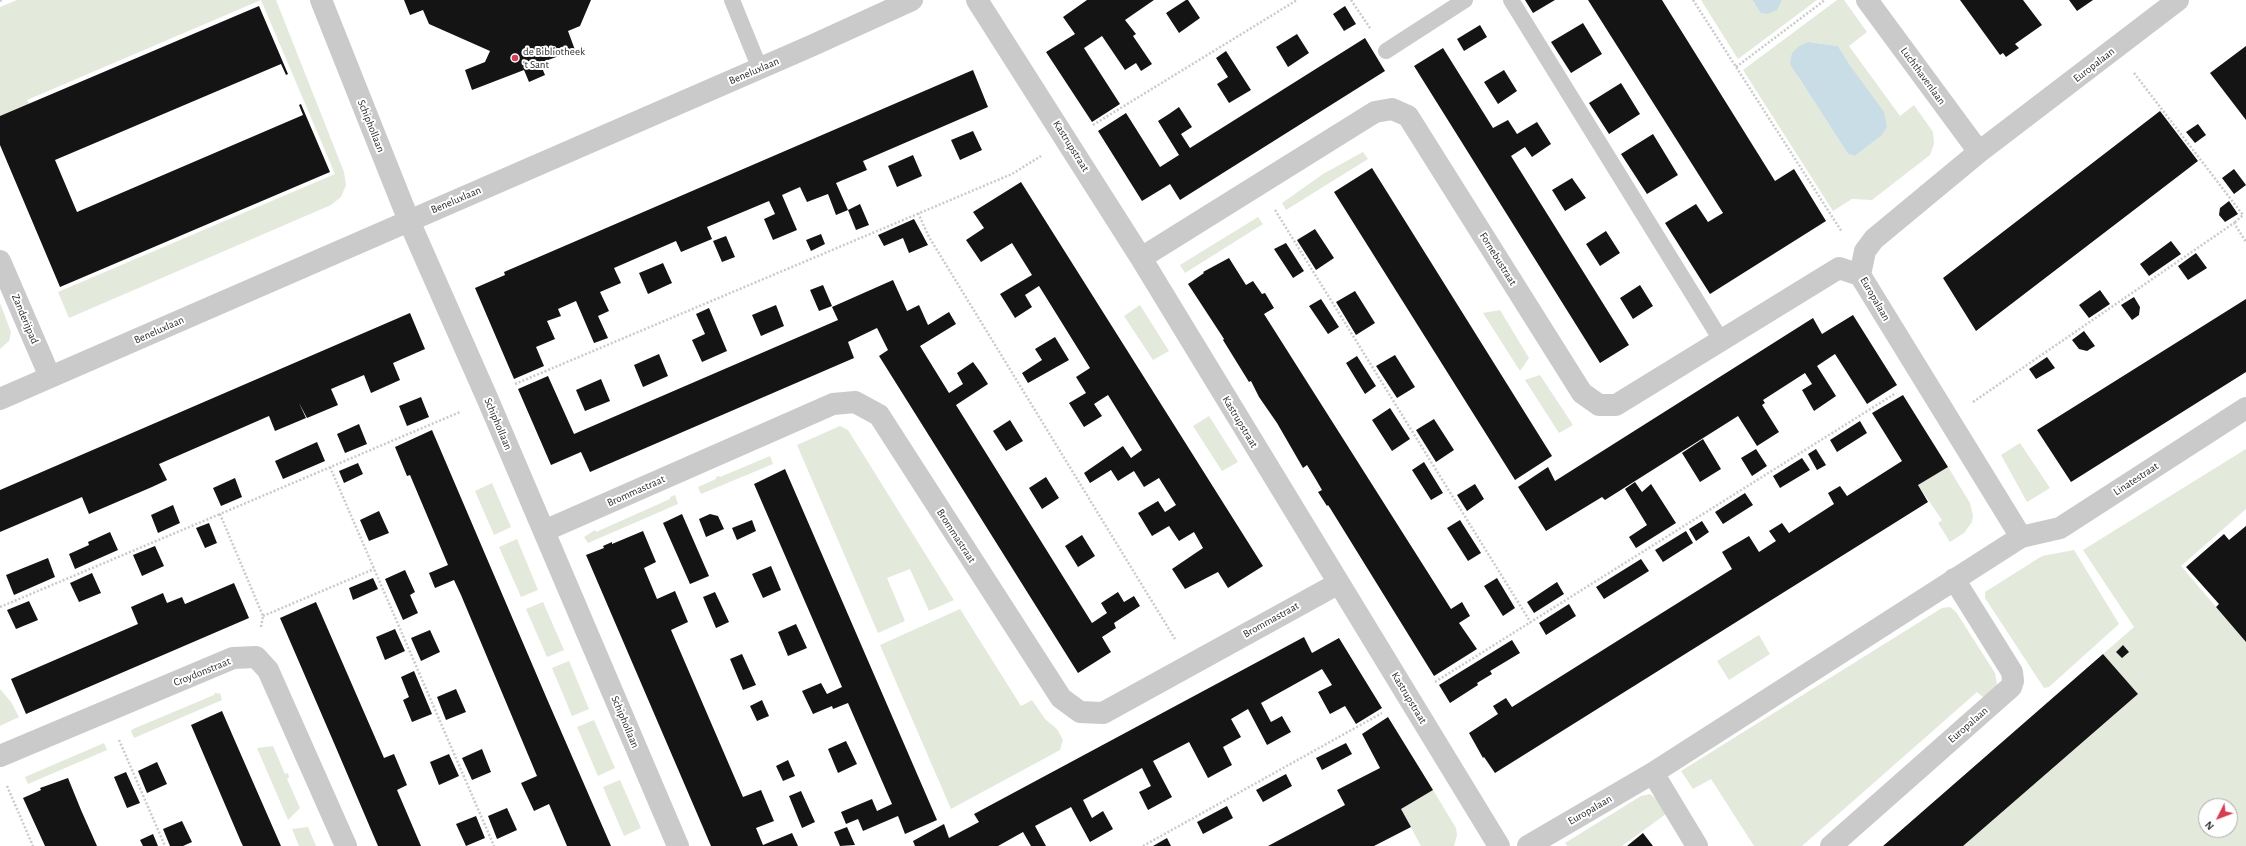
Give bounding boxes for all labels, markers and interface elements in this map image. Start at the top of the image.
place label: de Bibliotheek 't Sant [523,45,585,71]
street label: Luchthavenlaan [1898,45,1948,107]
street label: Europalaan [2071,45,2117,85]
marker: de Bibliotheek 't Sant [510,53,520,63]
street label: Beneluxlaan [727,55,781,87]
street label: Schiphollaan [354,98,388,154]
street label: Kastrupstraat [1050,118,1092,174]
street label: Beneluxlaan [429,184,483,216]
street label: Fornebustraat [1477,230,1519,288]
street label: Europalaan [1857,275,1893,323]
street label: Zanderijpad [9,292,41,346]
street label: Beneluxlaan [132,313,186,347]
street label: Kastrupstraat [1219,394,1261,450]
street label: Schiphollaan [481,396,515,452]
street label: Linatestraat [2111,460,2161,498]
street label: Brommastraat [605,472,667,510]
street label: Brommastraat [934,506,978,566]
street label: Brommastraat [1241,599,1301,641]
street label: Croydonstraat [172,655,232,689]
street label: Kastrupstraat [1388,670,1430,726]
street label: Schiphollaan [608,694,642,750]
street label: Europalaan [1945,704,1991,746]
street label: Europalaan [1566,792,1614,828]
north arrow [2198,798,2238,838]
text: N [2203,819,2216,832]

